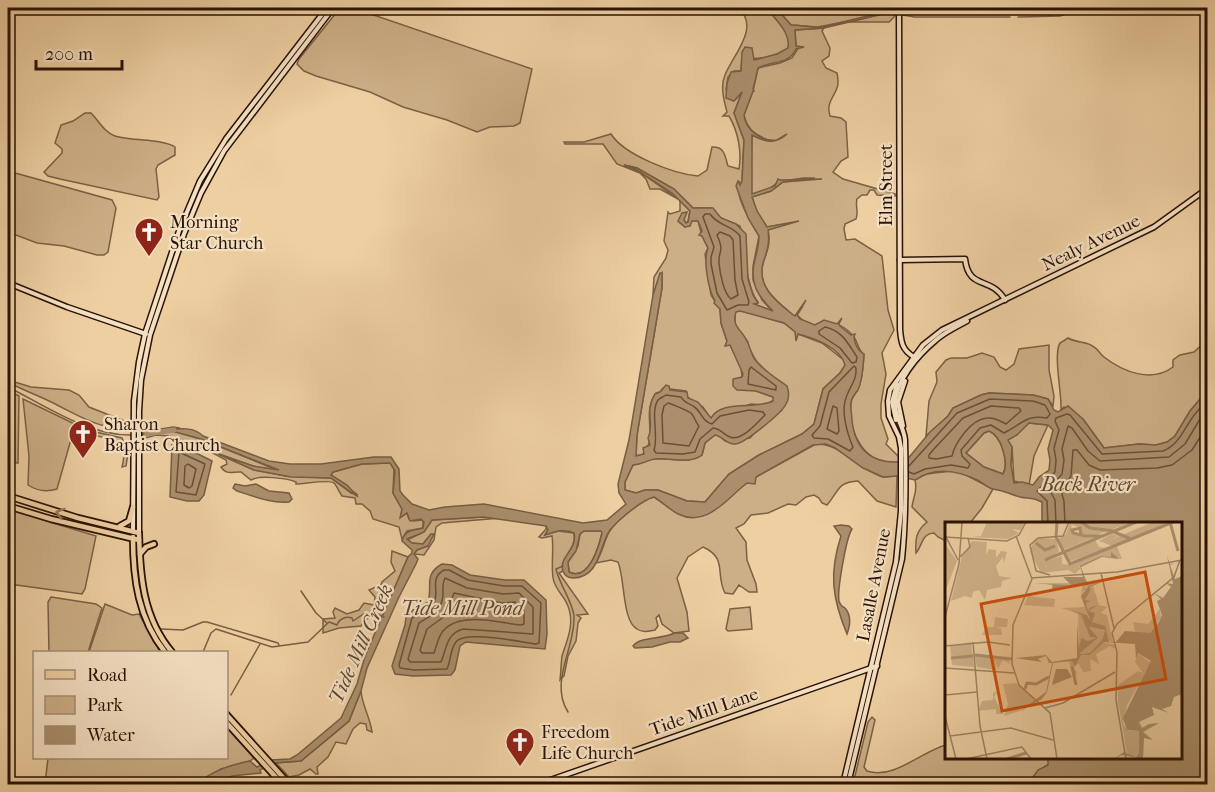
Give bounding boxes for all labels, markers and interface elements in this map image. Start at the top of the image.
scale bar [36,33,122,71]
text: 200 m [45,44,93,65]
street label: Elm Street [876,143,897,226]
street label: Nealy Avenue [1038,210,1144,276]
place label: Morning Star Church [170,212,263,254]
church icon: Morning Star Church [133,216,165,258]
place label: Sharon Baptist Church [104,414,220,456]
church icon: Sharon Baptist Church [67,418,99,460]
water label: Back River [1040,473,1137,496]
one-way arrow [55,508,66,520]
inset map [945,522,1182,759]
street label: Lasalle Avenue [853,527,895,643]
water label: Tide Mill Creek [324,581,398,707]
water label: Tide Mill Pond [401,597,526,620]
legend [33,651,228,759]
text: Road [87,665,127,686]
street label: Tide Mill Lane [647,684,761,740]
text: Park [87,695,124,716]
place label: Freedom Life Church [541,722,633,764]
text: Water [86,725,135,746]
church icon: Freedom Life Church [504,726,536,768]

